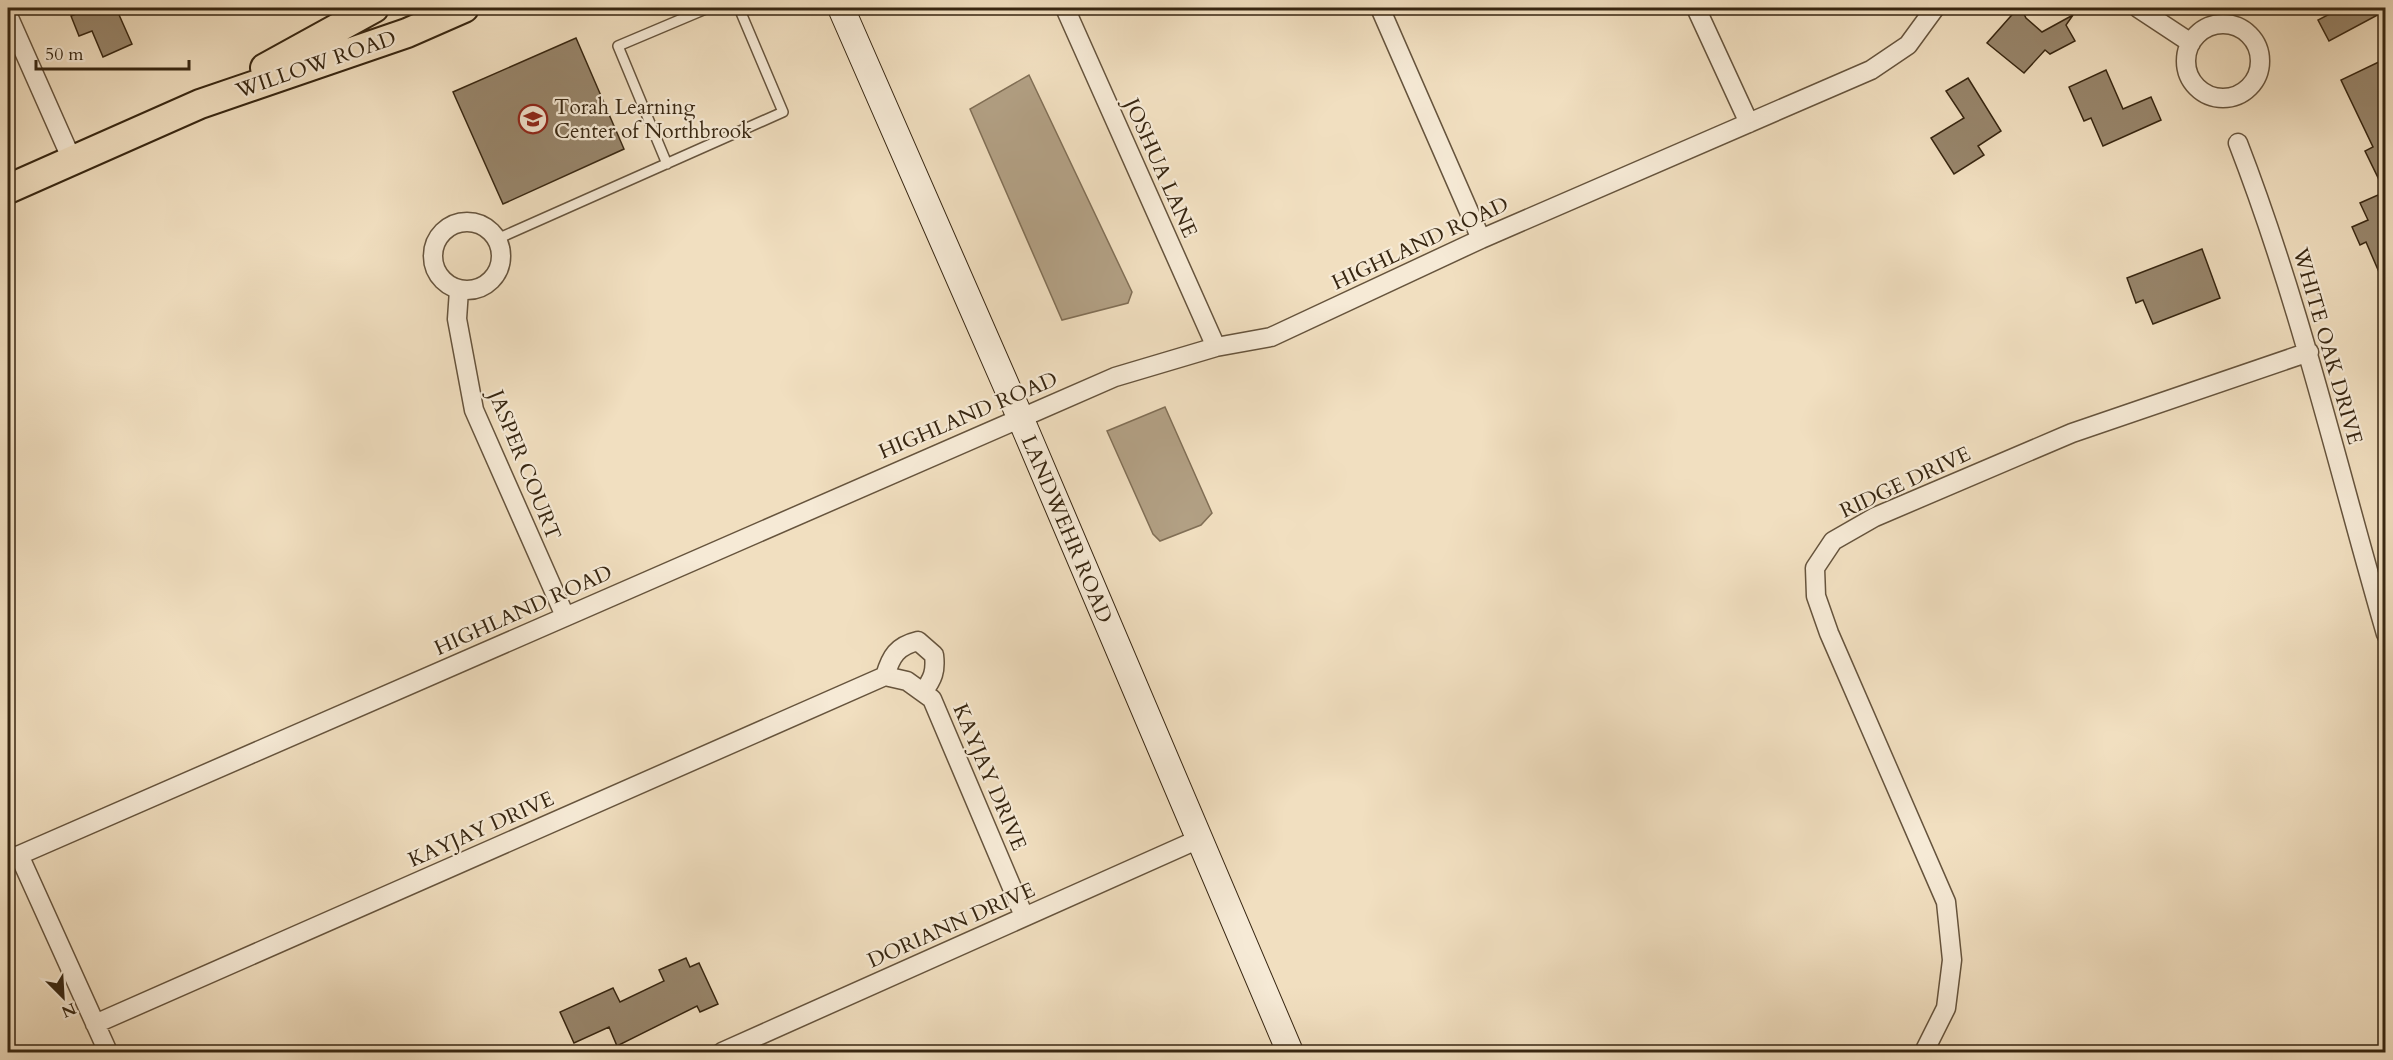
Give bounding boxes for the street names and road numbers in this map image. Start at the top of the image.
street label: WILLOW ROAD [231,24,400,106]
street label: JOSHUA LANE [1116,91,1204,242]
street label: HIGHLAND ROAD [1327,190,1513,297]
street label: WHITE OAK DRIVE [2285,243,2370,448]
street label: HIGHLAND ROAD [874,365,1062,466]
street label: JASPER COURT [480,383,568,545]
street label: LANDWEHR ROAD [1014,431,1119,627]
street label: RIDGE DRIVE [1835,439,1975,525]
street label: HIGHLAND ROAD [430,558,617,663]
street label: KAYJAY DRIVE [946,699,1034,855]
street label: KAYJAY DRIVE [404,784,559,875]
street label: DORIANN DRIVE [863,875,1040,975]

